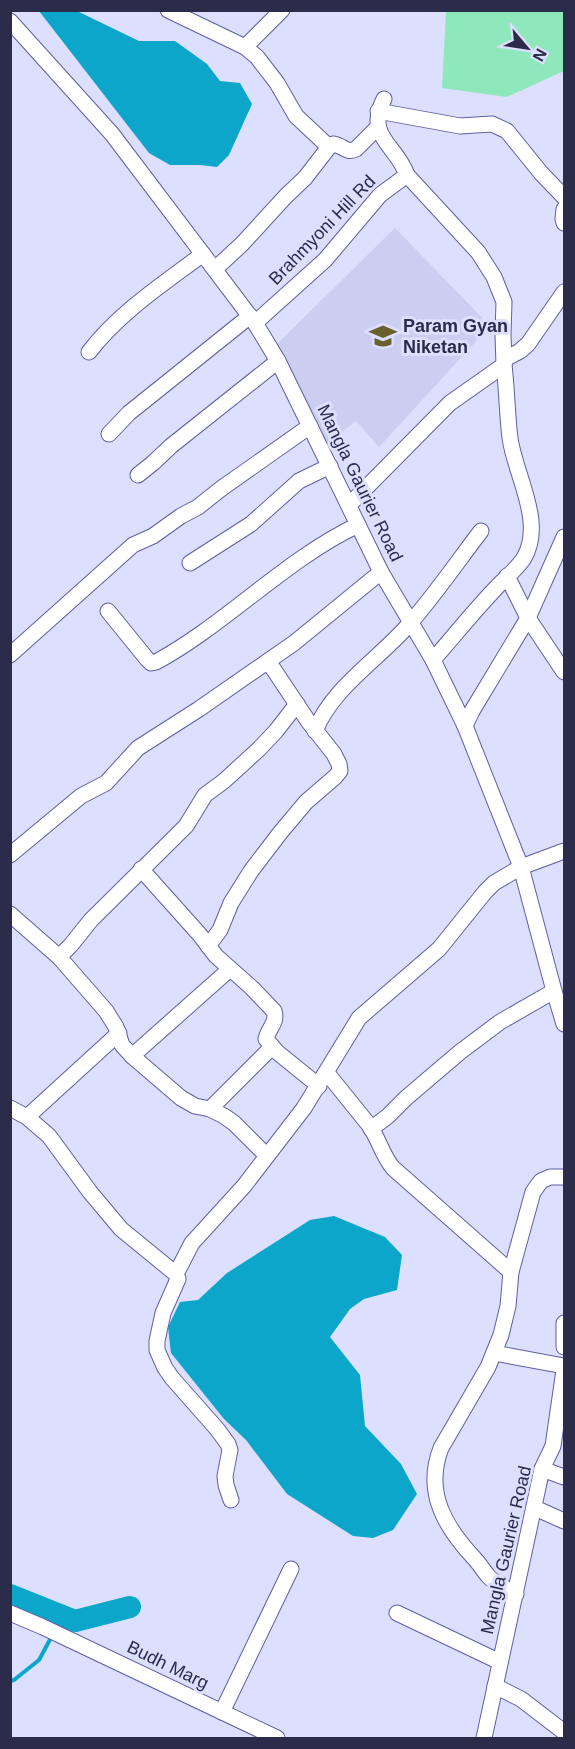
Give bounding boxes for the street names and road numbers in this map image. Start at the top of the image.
street label: Brahmyoni Hill Rd [265,171,379,289]
street label: Mangla Gaurier Road [313,401,407,565]
street label: Mangla Gaurier Road [477,1464,535,1636]
street label: Budh Marg [124,1637,212,1693]

